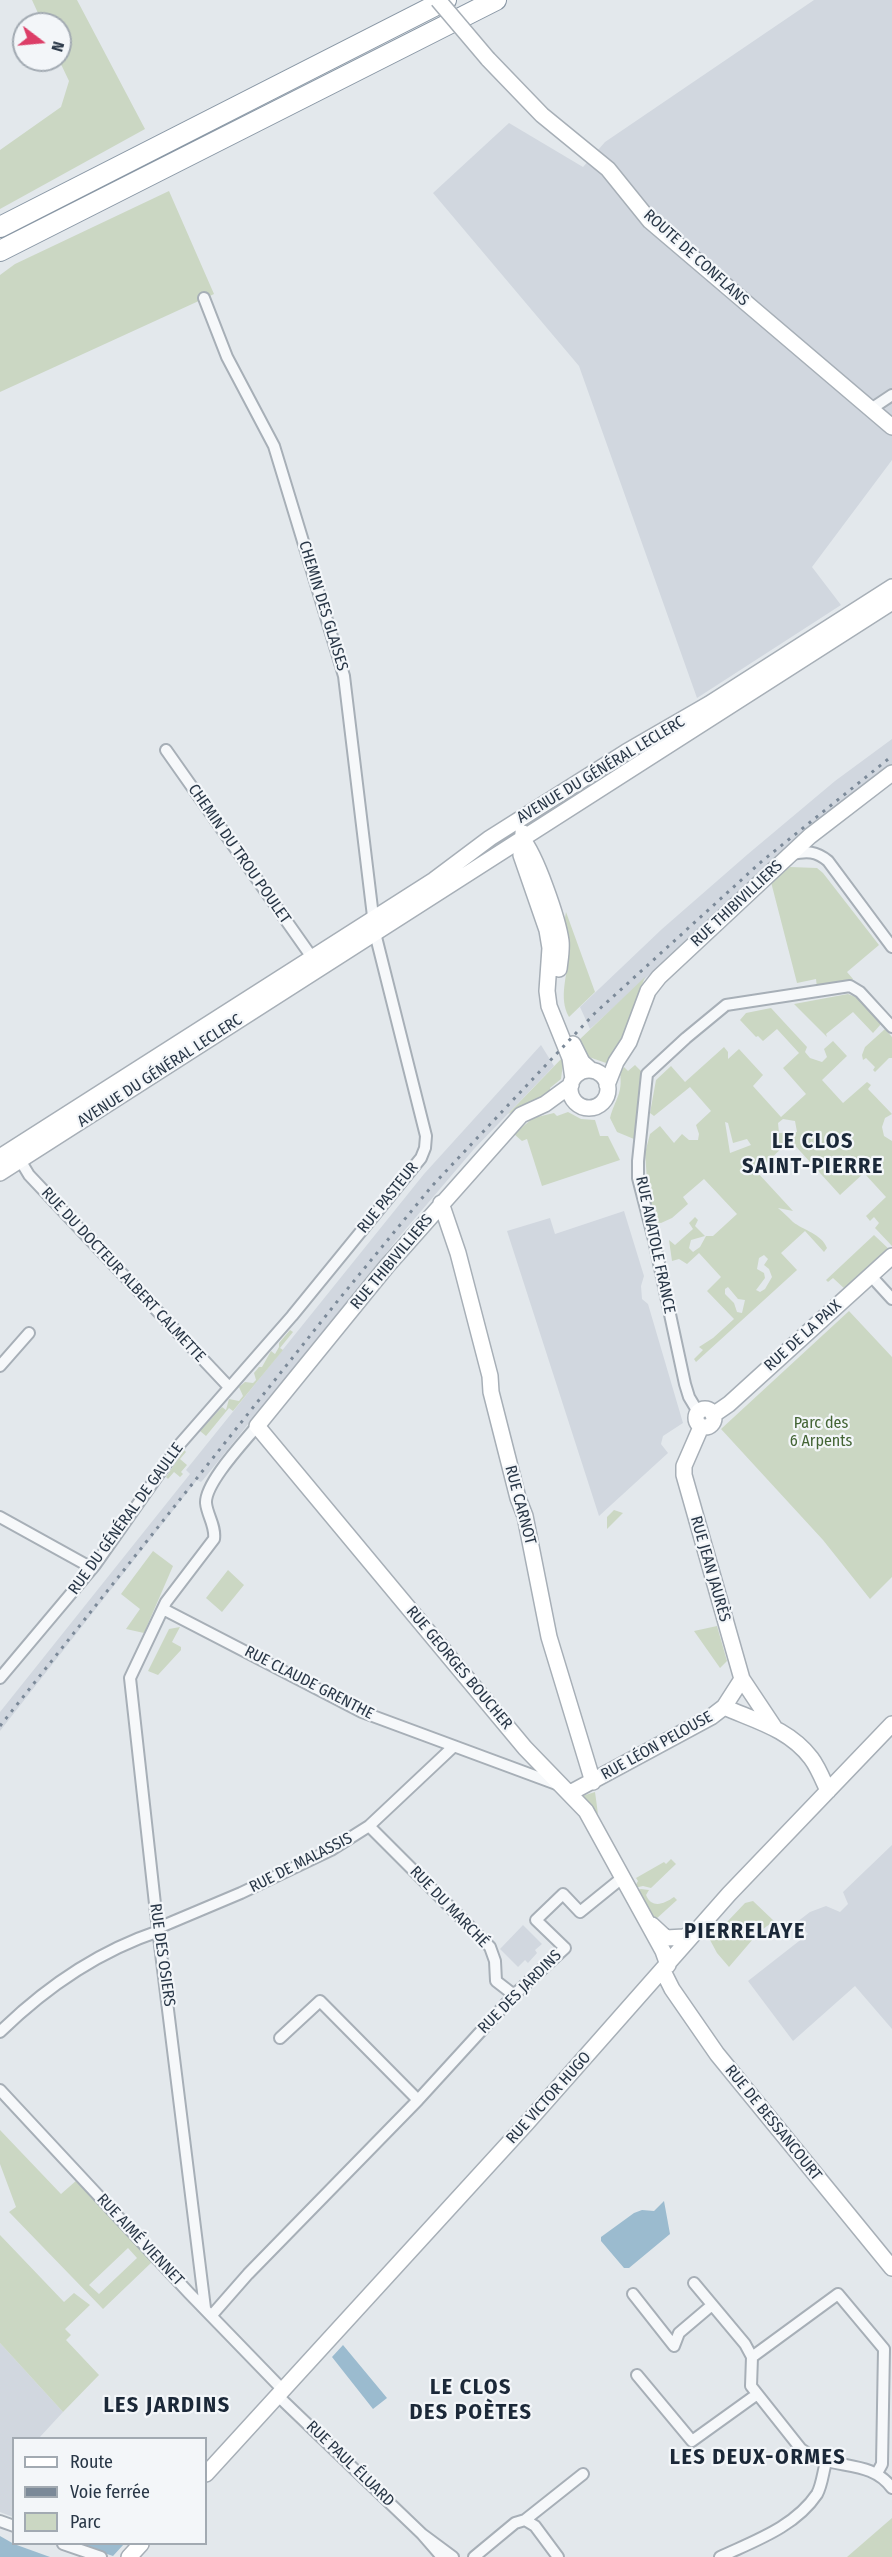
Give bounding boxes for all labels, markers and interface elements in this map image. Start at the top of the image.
north arrow [12,12,72,72]
text: N [47,39,68,54]
street label: ROUTE DE CONFLANS [639,206,753,310]
street label: CHEMIN DES GLAISES [294,539,352,673]
street label: AVENUE DU GÉNÉRAL LECLERC [514,712,688,828]
street label: CHEMIN DU TROU POULET [184,781,294,927]
street label: RUE THIBIVILLIERS [687,857,787,951]
street label: AVENUE DU GÉNÉRAL LECLERC [74,1011,246,1131]
district label: LE CLOS SAINT-PIERRE [742,1129,884,1180]
street label: RUE PASTEUR [354,1159,422,1237]
street label: RUE ANATOLE FRANCE [631,1175,679,1315]
street label: RUE DU DOCTEUR ALBERT CALMETTE [37,1184,209,1366]
street label: RUE THIBIVILLIERS [347,1211,437,1313]
street label: RUE DE LA PAIX [761,1296,845,1376]
park label: Parc des 6 Arpents [790,1414,852,1452]
street label: RUE DU GÉNÉRAL DE GAULLE [65,1439,187,1599]
street label: RUE CARNOT [500,1463,540,1547]
street label: RUE JEAN JAURÈS [686,1514,734,1624]
street label: RUE GEORGES BOUCHER [402,1603,516,1733]
street label: RUE CLAUDE GRENTHE [241,1642,377,1724]
street label: RUE LÉON PELOUSE [598,1707,716,1785]
street label: RUE DE MALASSIS [246,1829,356,1897]
street label: RUE DU MARCHÉ [405,1862,493,1952]
street label: RUE DES OSIERS [145,1902,179,2008]
district label: PIERRELAYE [684,1919,806,1945]
street label: RUE DES JARDINS [474,1946,566,2038]
street label: RUE VICTOR HUGO [503,2048,595,2148]
street label: RUE DE BESSANCOURT [721,2061,825,2185]
street label: RUE AIMÉ VIENNET [93,2190,187,2290]
district label: LE CLOS DES POÈTES [410,2375,532,2426]
district label: LES JARDINS [103,2393,231,2419]
street label: RUE PAUL ÉLUARD [302,2417,398,2511]
legend [12,2437,207,2545]
district label: LES DEUX-ORMES [670,2445,846,2471]
text: Route [70,2451,113,2473]
text: Voie ferrée [70,2481,150,2503]
text: Parc [70,2511,101,2533]

